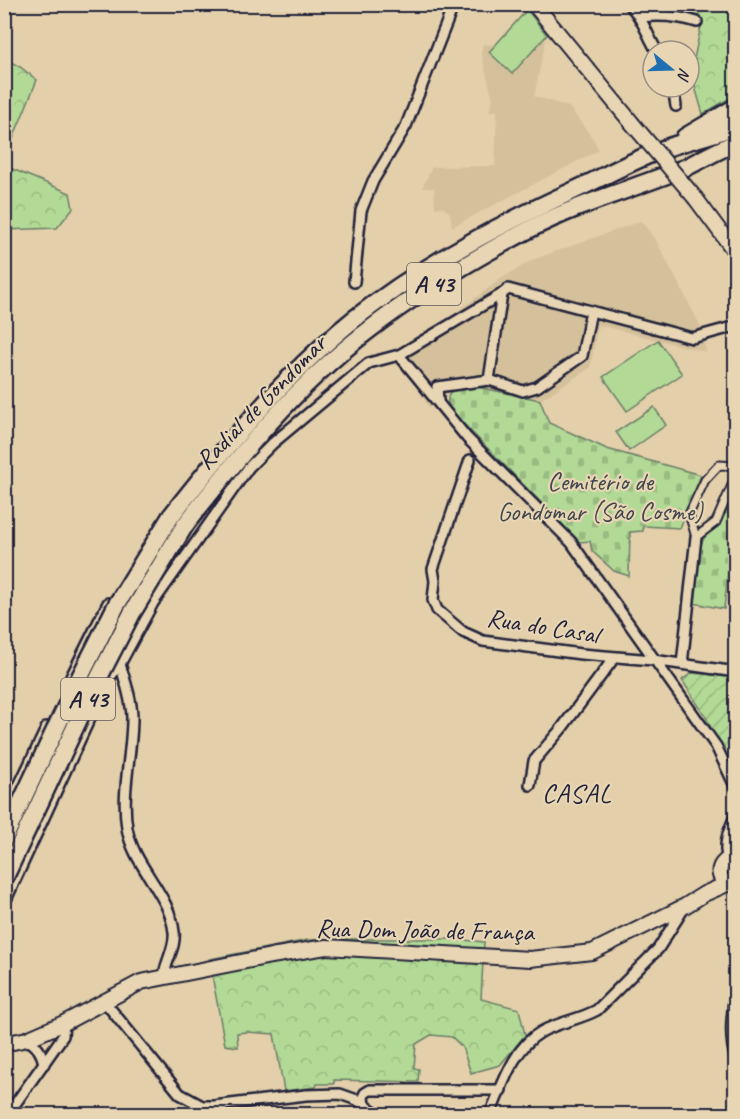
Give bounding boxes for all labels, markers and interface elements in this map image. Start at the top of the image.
north arrow [641,39,701,99]
text: N [672,66,695,84]
road number: A 43 [407,263,461,305]
street label: Radial de Gondomar [188,326,335,476]
park label: Cemitério de Gondomar (São Cosme) [497,465,704,528]
street label: Rua do Casal [485,601,606,652]
road number: A 43 [61,678,115,720]
district label: CASAL [542,776,612,810]
street label: Rua Dom João de França [316,912,536,948]

